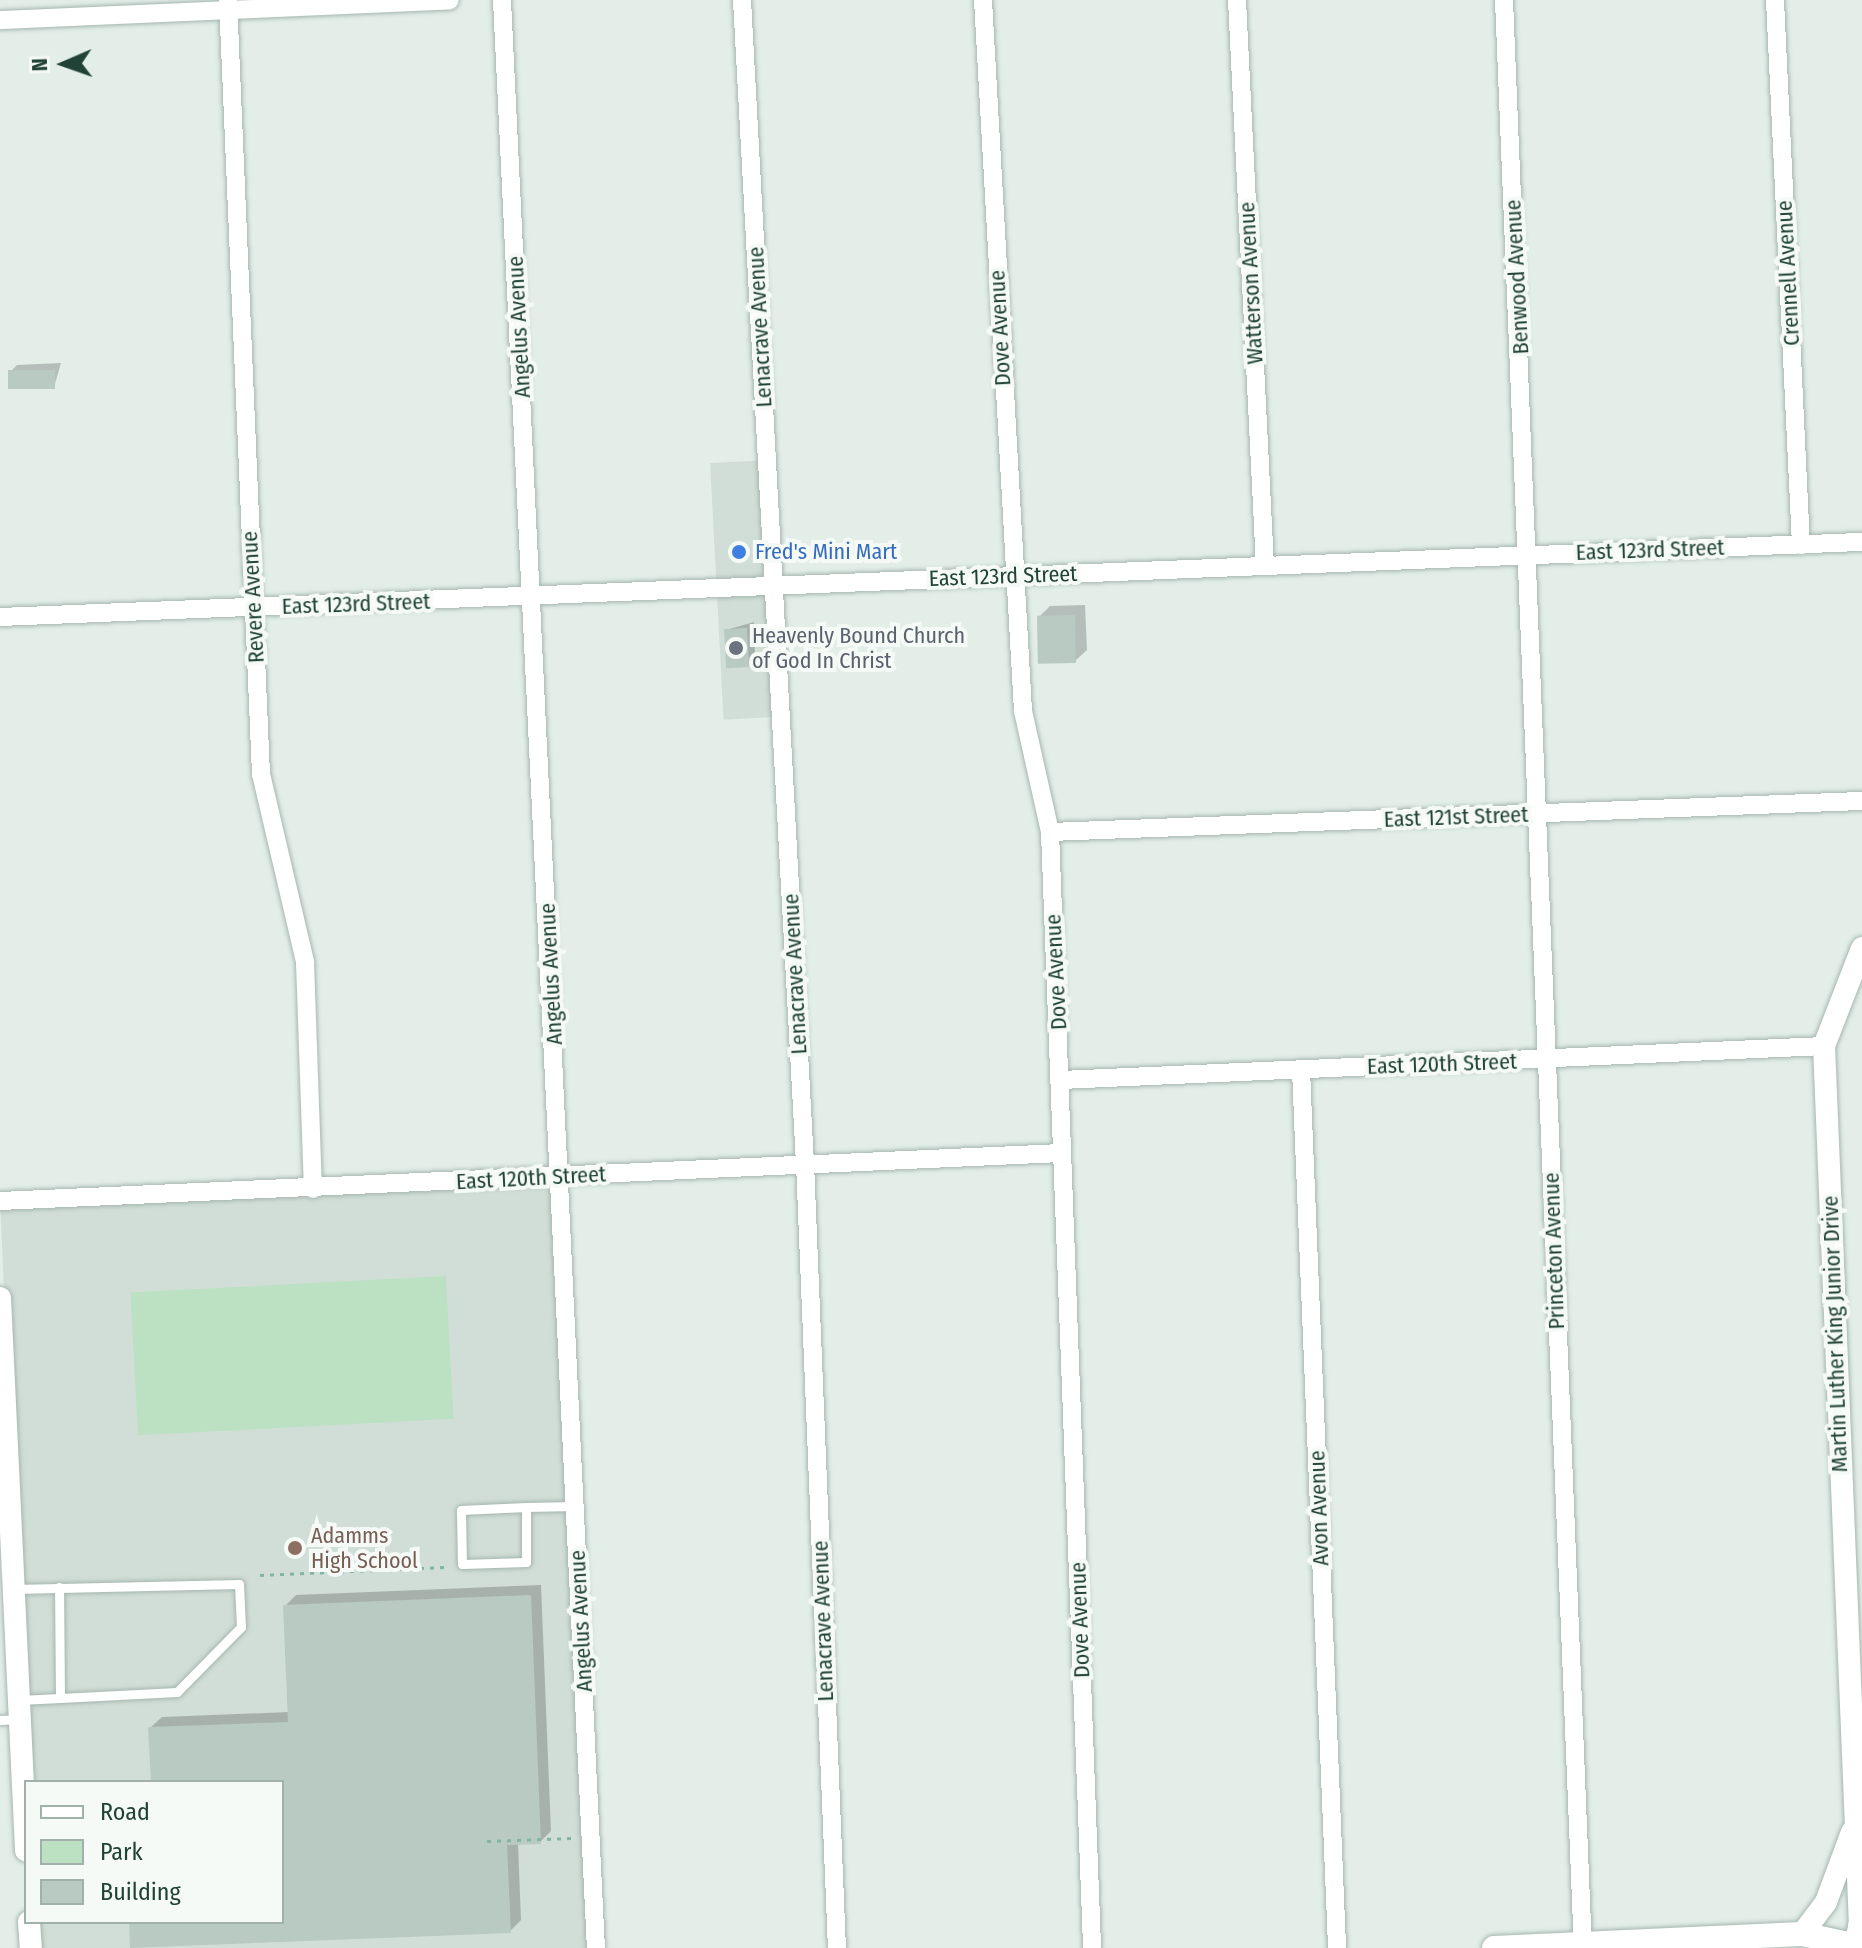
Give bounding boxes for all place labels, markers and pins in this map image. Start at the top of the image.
place label: Fred's Mini Mart [755,539,897,565]
marker: Fred's Mini Mart [730,543,748,561]
place label: Heavenly Bound Church of God In Christ [752,622,965,674]
marker: Heavenly Bound Church of God In Christ [727,639,745,657]
place label: Adamms High School [311,1522,418,1574]
marker: Adamms High School [286,1539,304,1557]

